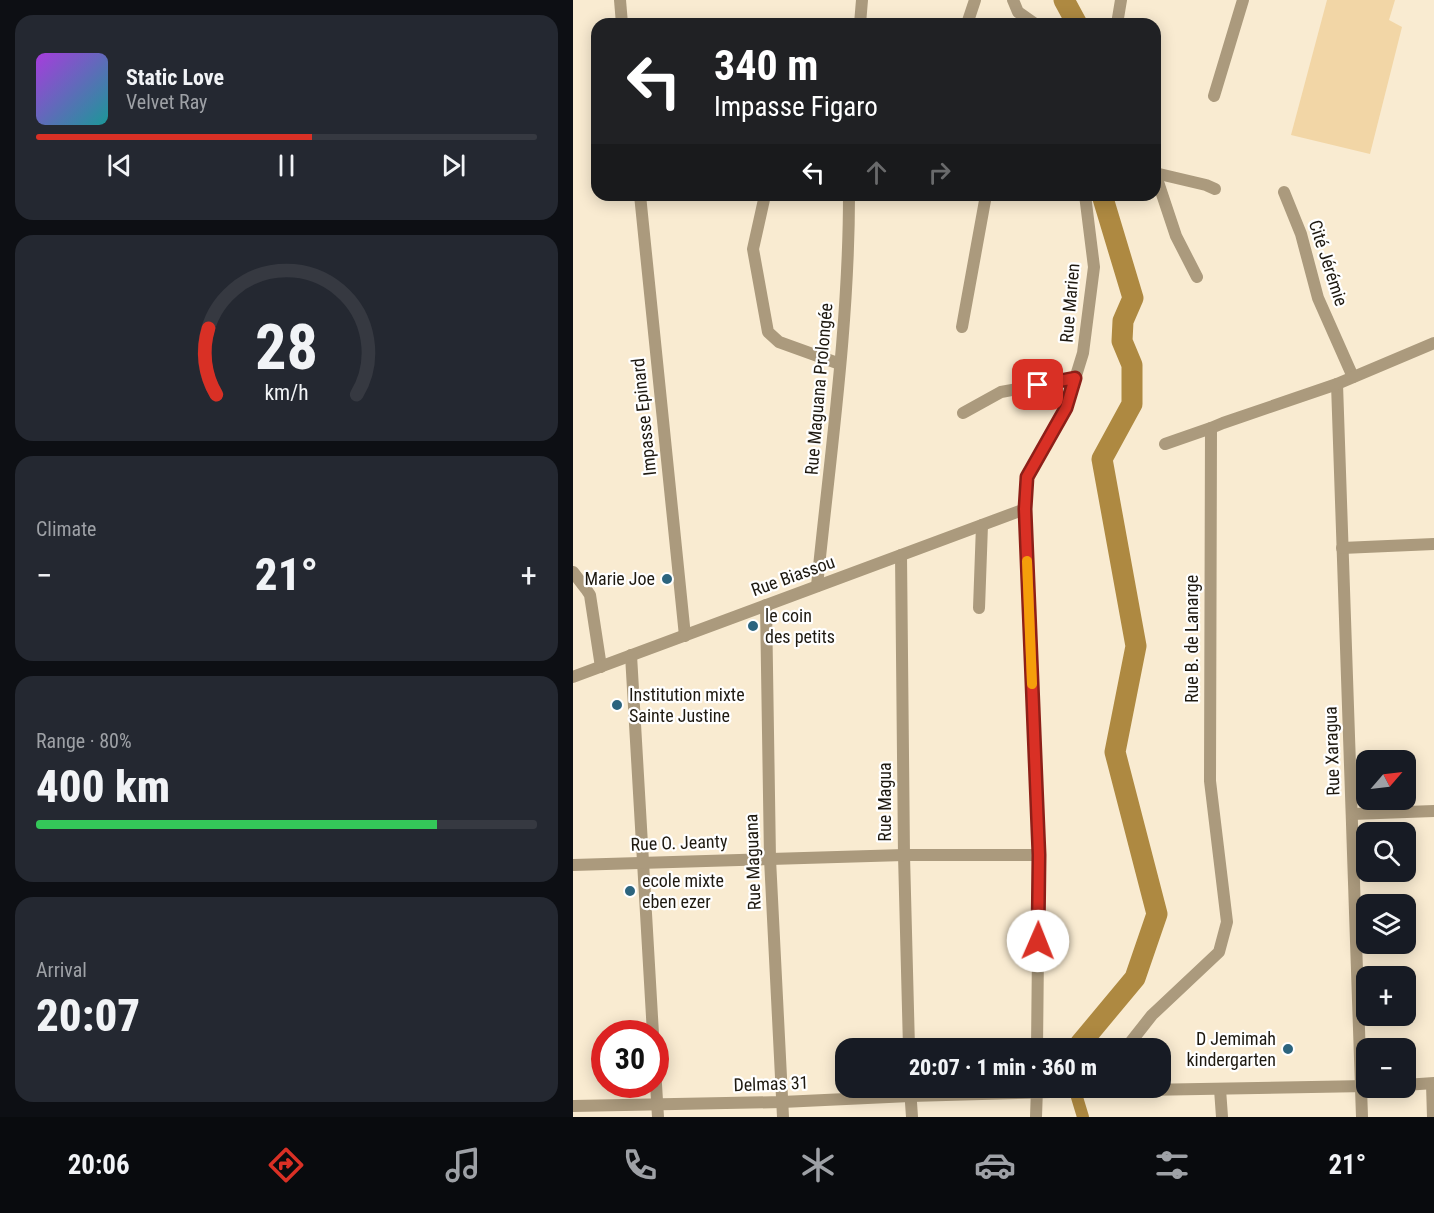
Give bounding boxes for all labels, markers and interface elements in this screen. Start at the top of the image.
text: 340 m [714,41,819,90]
icon: left [615,42,693,120]
text: Static Love [126,65,224,90]
text: Velvet Ray [126,90,207,114]
text: Impasse Figaro [714,91,878,123]
icon: previous [103,149,136,182]
icon: pause [270,149,303,182]
icon: next [437,149,470,182]
icon: left [797,156,830,189]
icon: ahead [860,156,893,189]
icon: right [923,156,956,189]
street label: Cité Jérémie [1305,217,1352,309]
street label: Rue Marien [1056,262,1083,344]
street label: Rue Maguana Prolongée [801,302,836,476]
text: 28 [255,311,318,384]
street label: Impasse Epinard [627,357,660,477]
pin [1012,359,1063,410]
icon: arrive [1021,368,1054,401]
text: km/h [264,381,309,406]
text: Climate [36,517,96,541]
text: 21° [255,548,318,601]
street label: Rue Biassou [748,551,838,600]
text: − [36,556,53,595]
text: + [521,556,537,595]
place label: Marie Joe [584,568,655,589]
marker: Marie Joe [660,572,674,586]
street label: Rue B. de Lanarge [1181,575,1202,703]
place label: le coin des petits [765,605,835,647]
marker: le coin des petits [746,619,760,633]
place label: Institution mixte Sainte Justine [629,684,745,726]
marker: Institution mixte Sainte Justine [610,698,624,712]
street label: Rue Xaragua [1319,706,1344,796]
text: Range · 80% [36,729,132,753]
north arrow [1356,750,1416,810]
map controls [1356,750,1416,1098]
text: 400 km [36,760,170,813]
street label: Rue Magua [874,762,895,842]
street label: Rue Maguana [740,813,765,911]
button: search [1356,822,1416,882]
street label: Rue O. Jeanty [630,830,728,855]
place label: ecole mixte eben ezer [642,870,724,912]
marker: ecole mixte eben ezer [623,884,637,898]
button: layers [1356,894,1416,954]
position arrow [1006,909,1070,973]
text: Arrival [36,958,87,982]
button: + [1356,966,1416,1026]
text: 20:07 [36,989,140,1042]
speed limit sign: 30 [591,1020,669,1098]
place label: D Jemimah kindergarten [1186,1028,1276,1070]
button: − [1356,1038,1416,1098]
marker: D Jemimah kindergarten [1281,1042,1295,1056]
text: 20:07 · 1 min · 360 m [909,1055,1097,1080]
street label: Delmas 31 [733,1072,809,1095]
icon: directions [265,1144,307,1186]
icon: music [442,1144,484,1186]
icon: phone [619,1144,661,1186]
icon: climate [797,1144,839,1186]
icon: car [974,1144,1016,1186]
icon: filters [1151,1144,1193,1186]
text: 20:06 [68,1149,130,1181]
text: 21° [1328,1149,1366,1181]

